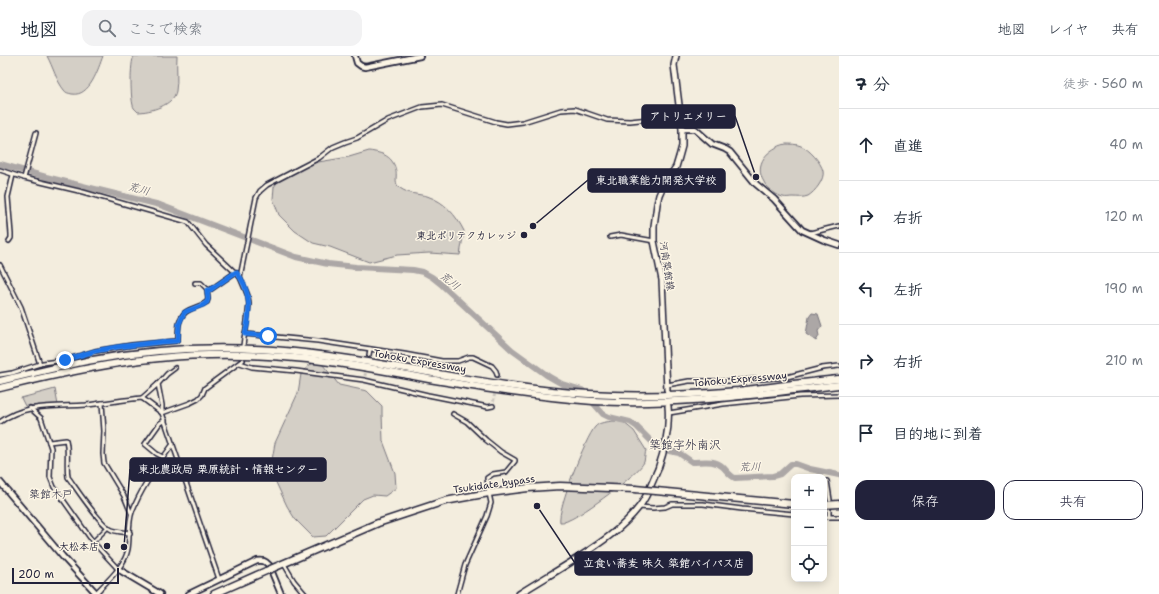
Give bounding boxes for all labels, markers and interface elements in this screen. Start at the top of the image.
search box [82,10,362,46]
text: 地図 [20,17,58,42]
icon: search [96,17,118,39]
text: ここで検索 [128,19,203,39]
text: 地図 [998,20,1026,38]
text: レイヤ [1048,20,1089,38]
text: 共有 [1111,20,1139,38]
text: 7 分 [855,73,890,95]
text: 徒歩 · 560 m [1063,75,1143,92]
callout: アトリエメリー [642,105,735,128]
text: アトリエメリー [650,109,727,124]
icon: ahead [855,134,877,156]
text: 直進 [893,136,923,156]
text: 40 m [1109,136,1143,153]
callout: 東北職業能力開発大学校 [588,169,725,192]
text: 東北職業能力開発大学校 [596,173,717,188]
water label: 荒川 [126,179,152,199]
icon: right [855,206,877,228]
text: 右折 [893,208,923,228]
text: 120 m [1105,208,1143,225]
place label: 東北ポリテクカレッジ [416,229,516,242]
marker: 東北ポリテクカレッジ [519,230,529,240]
street label: 河南築館線 [657,240,677,292]
water label: 荒川 [437,268,463,294]
icon: left [855,278,877,300]
text: 左折 [893,280,923,300]
text: 190 m [1104,280,1143,297]
route start [259,327,277,345]
street label: Tohoku Expressway [373,346,468,376]
icon: right [855,350,877,372]
route end [56,351,74,369]
text: 右折 [893,352,923,372]
text: 210 m [1105,352,1143,369]
street label: Tohoku Expressway [693,368,788,390]
icon: arrive [855,422,877,444]
text: 目的地に到着 [893,424,983,444]
district label: 築館字外南沢 [649,437,721,453]
callout: 東北農政局 栗原統計・情報センター [130,458,326,481]
water label: 荒川 [739,459,761,475]
text: 東北農政局 栗原統計・情報センター [138,462,318,477]
street label: Tsukidate bypass [452,472,536,496]
map controls [791,474,827,582]
button: + [791,474,827,510]
button: 保存 [855,480,995,520]
button: 共有 [1003,480,1143,520]
district label: 築館木戸 [29,487,73,502]
button: − [791,510,827,546]
place label: 大松本店 [59,540,99,553]
marker: 大松本店 [102,541,112,551]
button: locate [791,546,827,582]
callout: 立食い蕎麦 味久 築館バイパス店 [575,552,752,575]
text: 立食い蕎麦 味久 築館バイパス店 [583,556,745,571]
scale bar [12,566,119,585]
text: 200 m [18,567,54,582]

